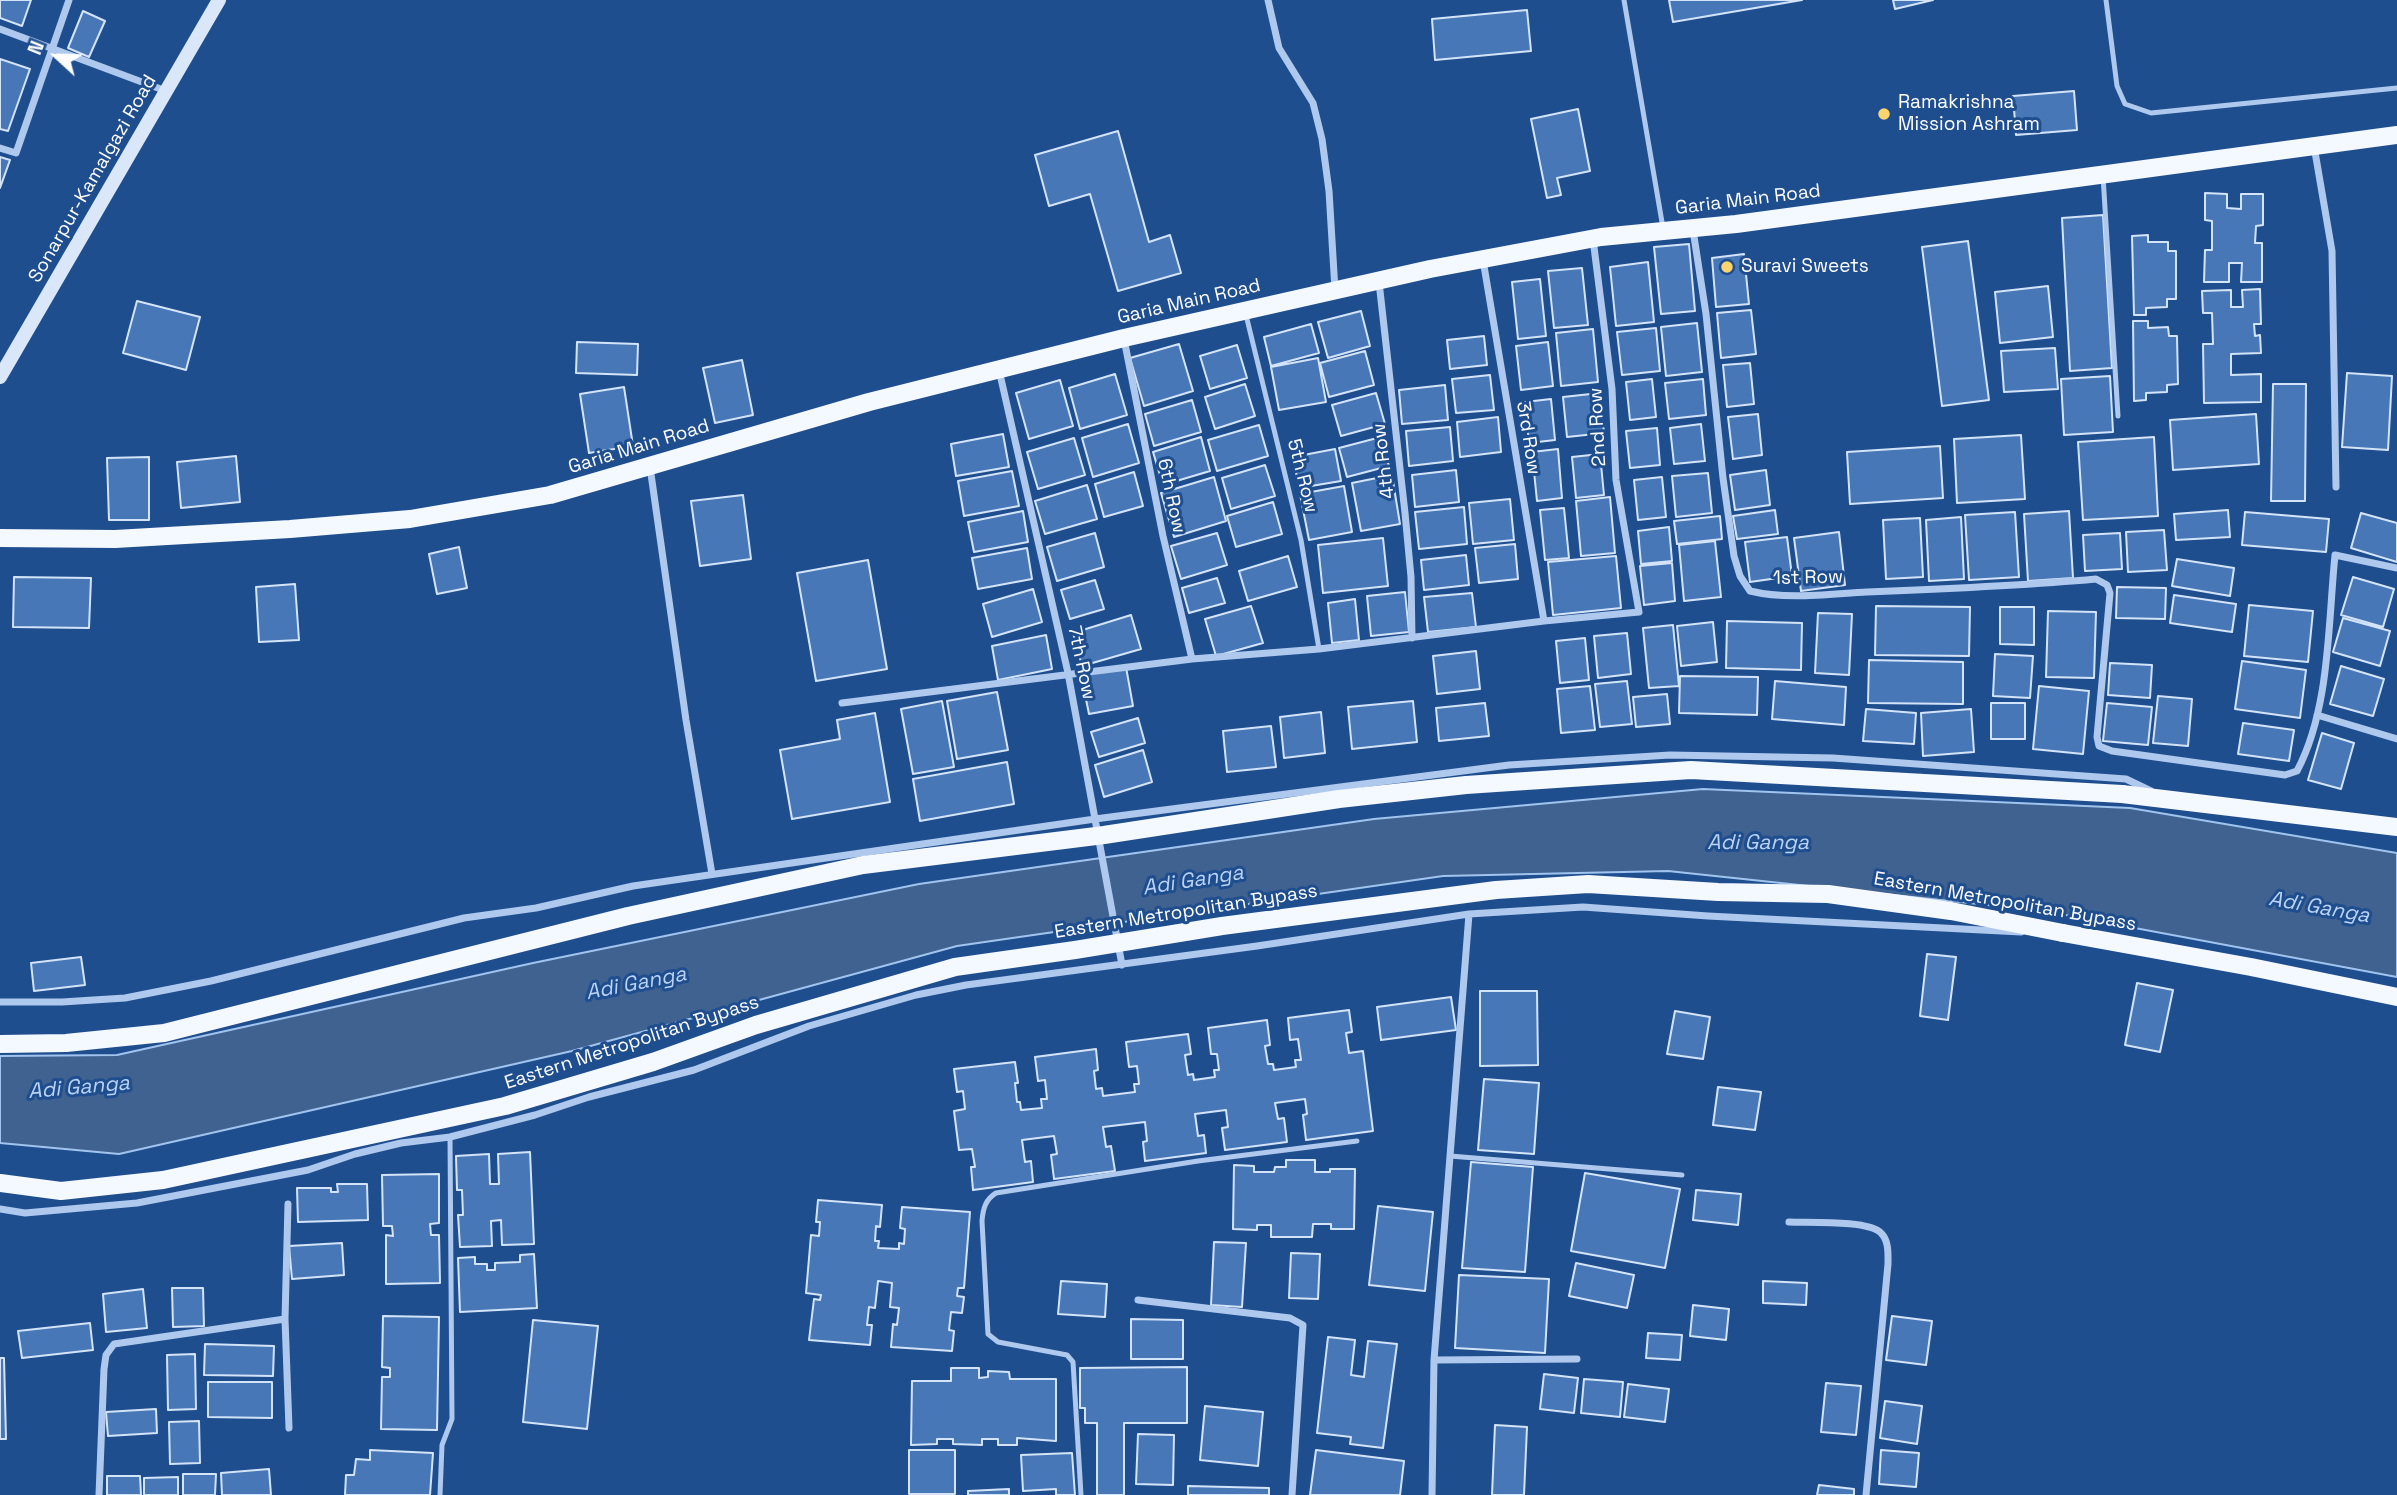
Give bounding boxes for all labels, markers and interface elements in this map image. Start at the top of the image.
north arrow [21,21,91,91]
text: N [22,37,50,59]
street label: Sonarpur-Kamalgazi Road [24,71,162,287]
place label: Ramakrishna Mission Ashram [1898,92,2040,136]
marker: Ramakrishna Mission Ashram [1876,106,1892,122]
street label: Garia Main Road [1674,180,1822,220]
place label: Suravi Sweets [1741,256,1869,278]
marker: Suravi Sweets [1719,259,1735,275]
street label: Garia Main Road [1115,274,1263,330]
street label: 2nd Row [1585,387,1611,467]
street label: 3rd Row [1511,400,1545,476]
street label: Garia Main Road [566,415,712,479]
street label: 4th Row [1368,422,1400,500]
street label: 5th Row [1282,437,1322,515]
street label: 6th Row [1152,457,1190,535]
street label: 1st Row [1773,566,1843,590]
street label: 7th Row [1062,624,1100,702]
water label: Adi Ganga [1707,830,1809,856]
water label: Adi Ganga [1141,861,1245,901]
street label: Eastern Metropolitan Bypass [1872,868,2138,936]
street label: Eastern Metropolitan Bypass [1053,880,1319,944]
water label: Adi Ganga [2267,887,2371,929]
water label: Adi Ganga [584,962,688,1006]
street label: Eastern Metropolitan Bypass [502,991,762,1095]
water label: Adi Ganga [27,1071,131,1105]

